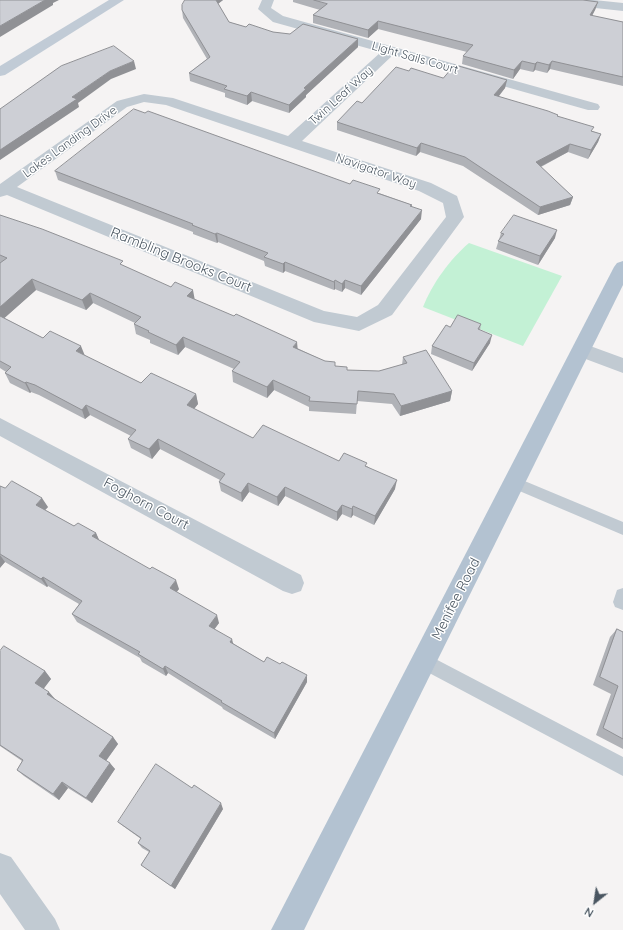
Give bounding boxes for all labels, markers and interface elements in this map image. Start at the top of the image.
street label: Light Sails Court [370,39,460,77]
street label: Twin Leaf Way [306,63,376,129]
street label: Lakes Landing Drive [20,103,120,181]
street label: Navigator Way [334,150,418,192]
street label: Rambling Brooks Court [108,224,254,296]
street label: Foghorn Court [100,474,192,534]
street label: Menifee Road [428,555,484,643]
north arrow [575,882,615,922]
text: N [582,904,596,920]

